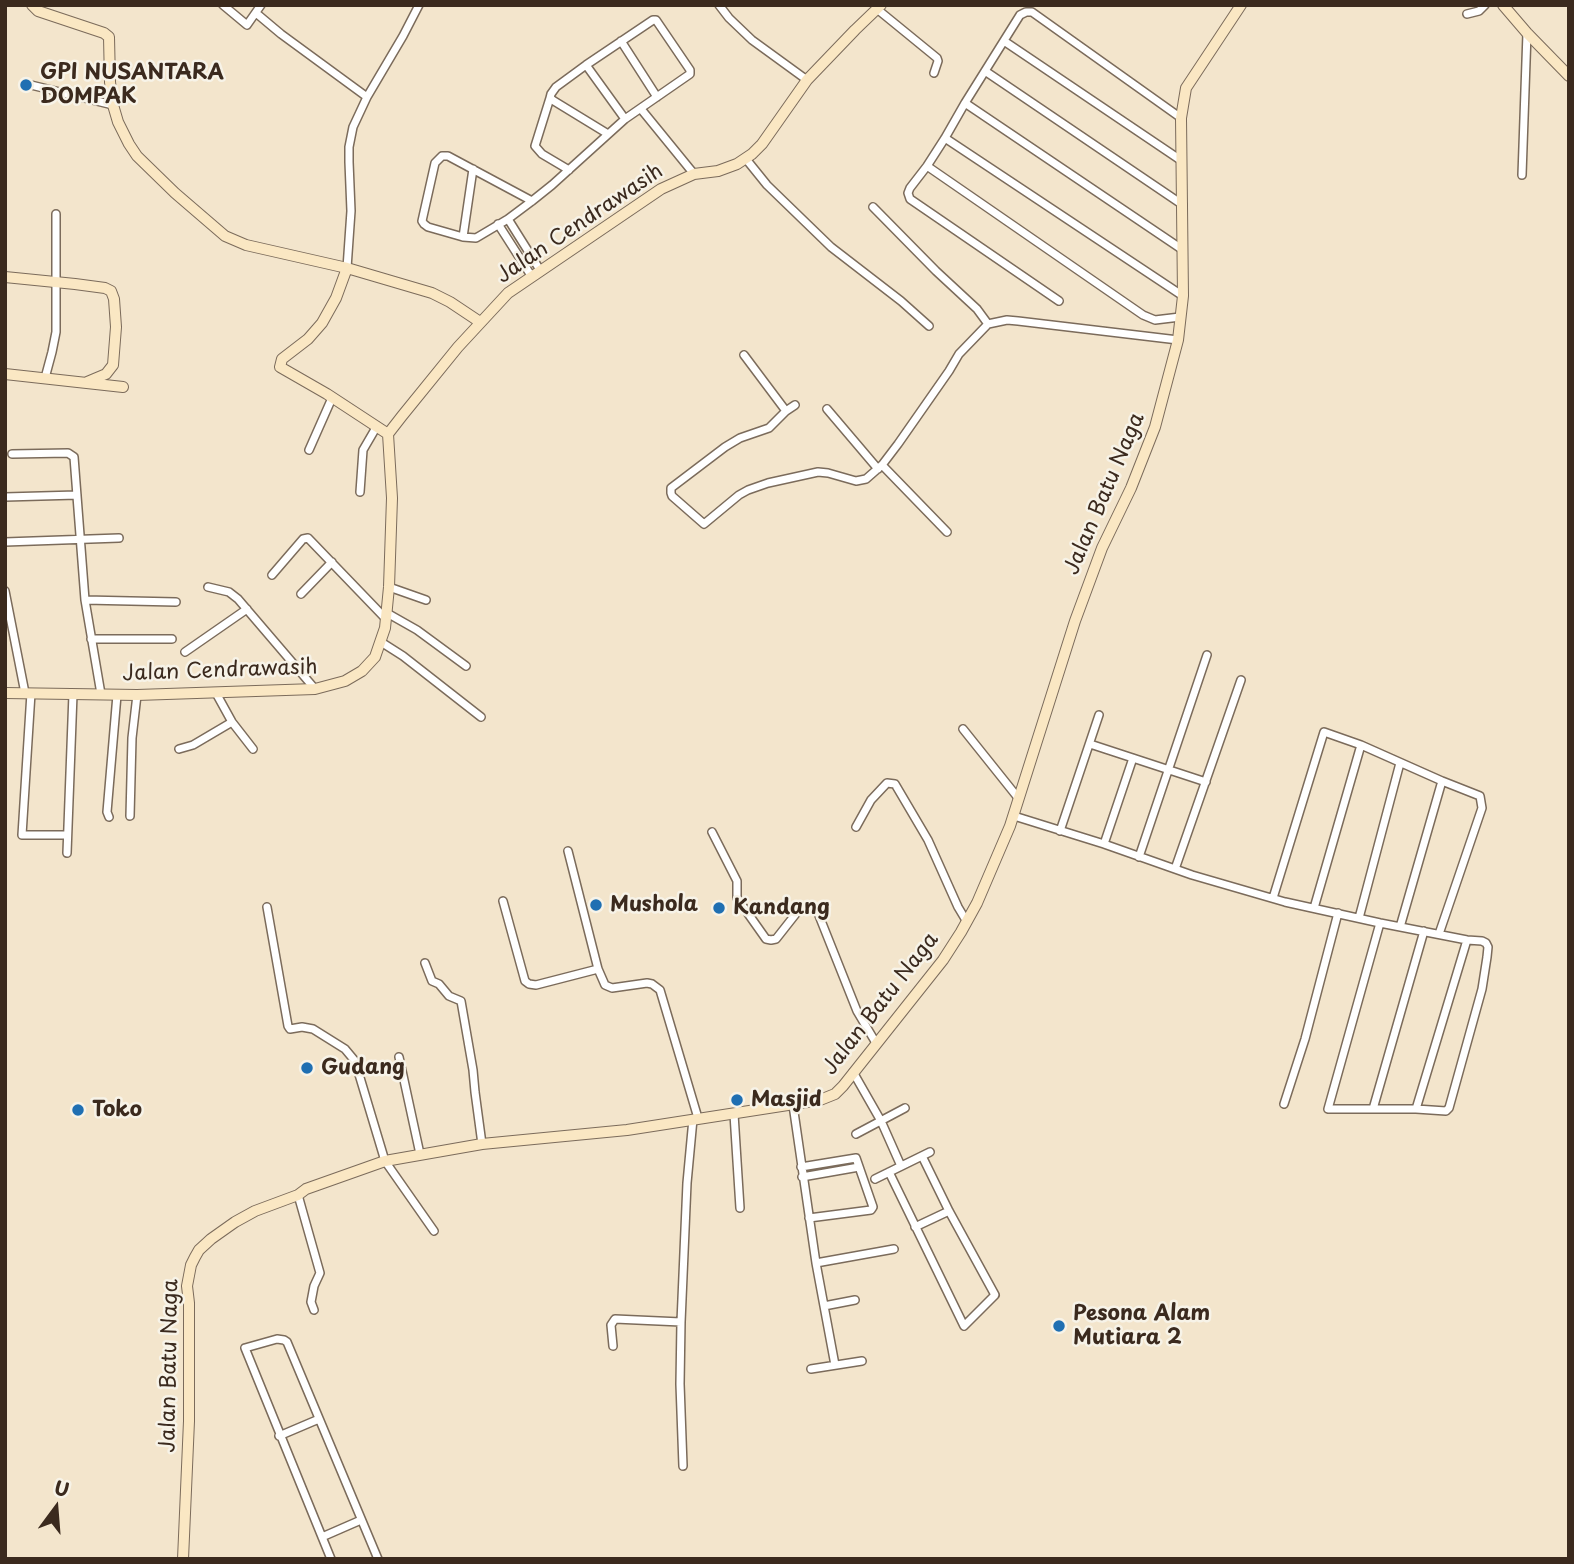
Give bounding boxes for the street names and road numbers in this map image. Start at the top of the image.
street label: Jalan Cendrawasih [492,159,668,289]
street label: Jalan Batu Naga [1060,409,1150,579]
street label: Jalan Cendrawasih [122,655,318,687]
street label: Jalan Batu Naga [818,928,944,1080]
street label: Jalan Batu Naga [156,1279,184,1453]

